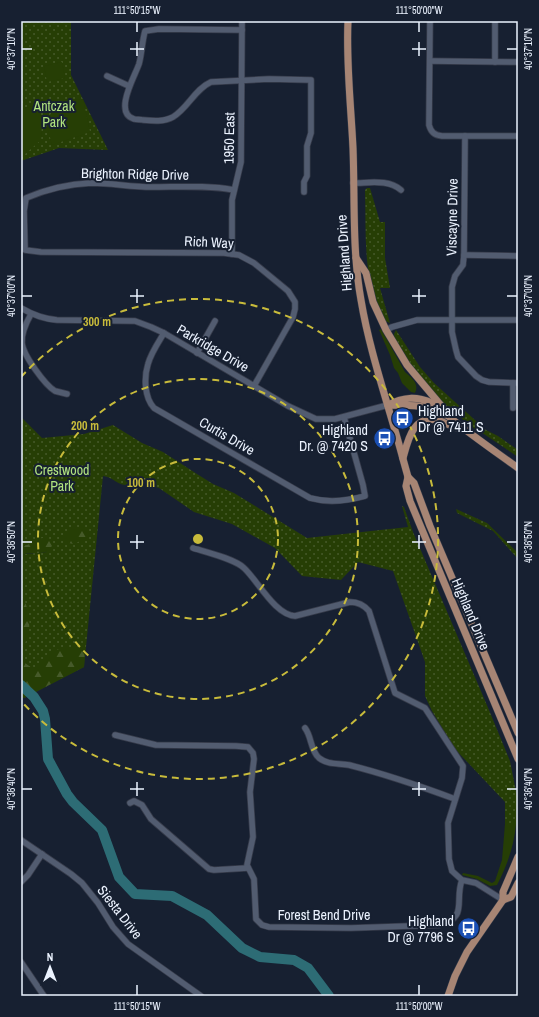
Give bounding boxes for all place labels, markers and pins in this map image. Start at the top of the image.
place label: Highland Dr @ 7411 S [418,402,484,436]
bus stop icon: Highland Dr @ 7411 S [389,406,415,432]
place label: Highland Dr. @ 7420 S [299,421,368,455]
bus stop icon: Highland Dr. @ 7420 S [371,425,397,451]
centre of rings [191,532,205,546]
place label: Highland Dr @ 7796 S [387,912,454,946]
bus stop icon: Highland Dr @ 7796 S [456,916,482,942]

